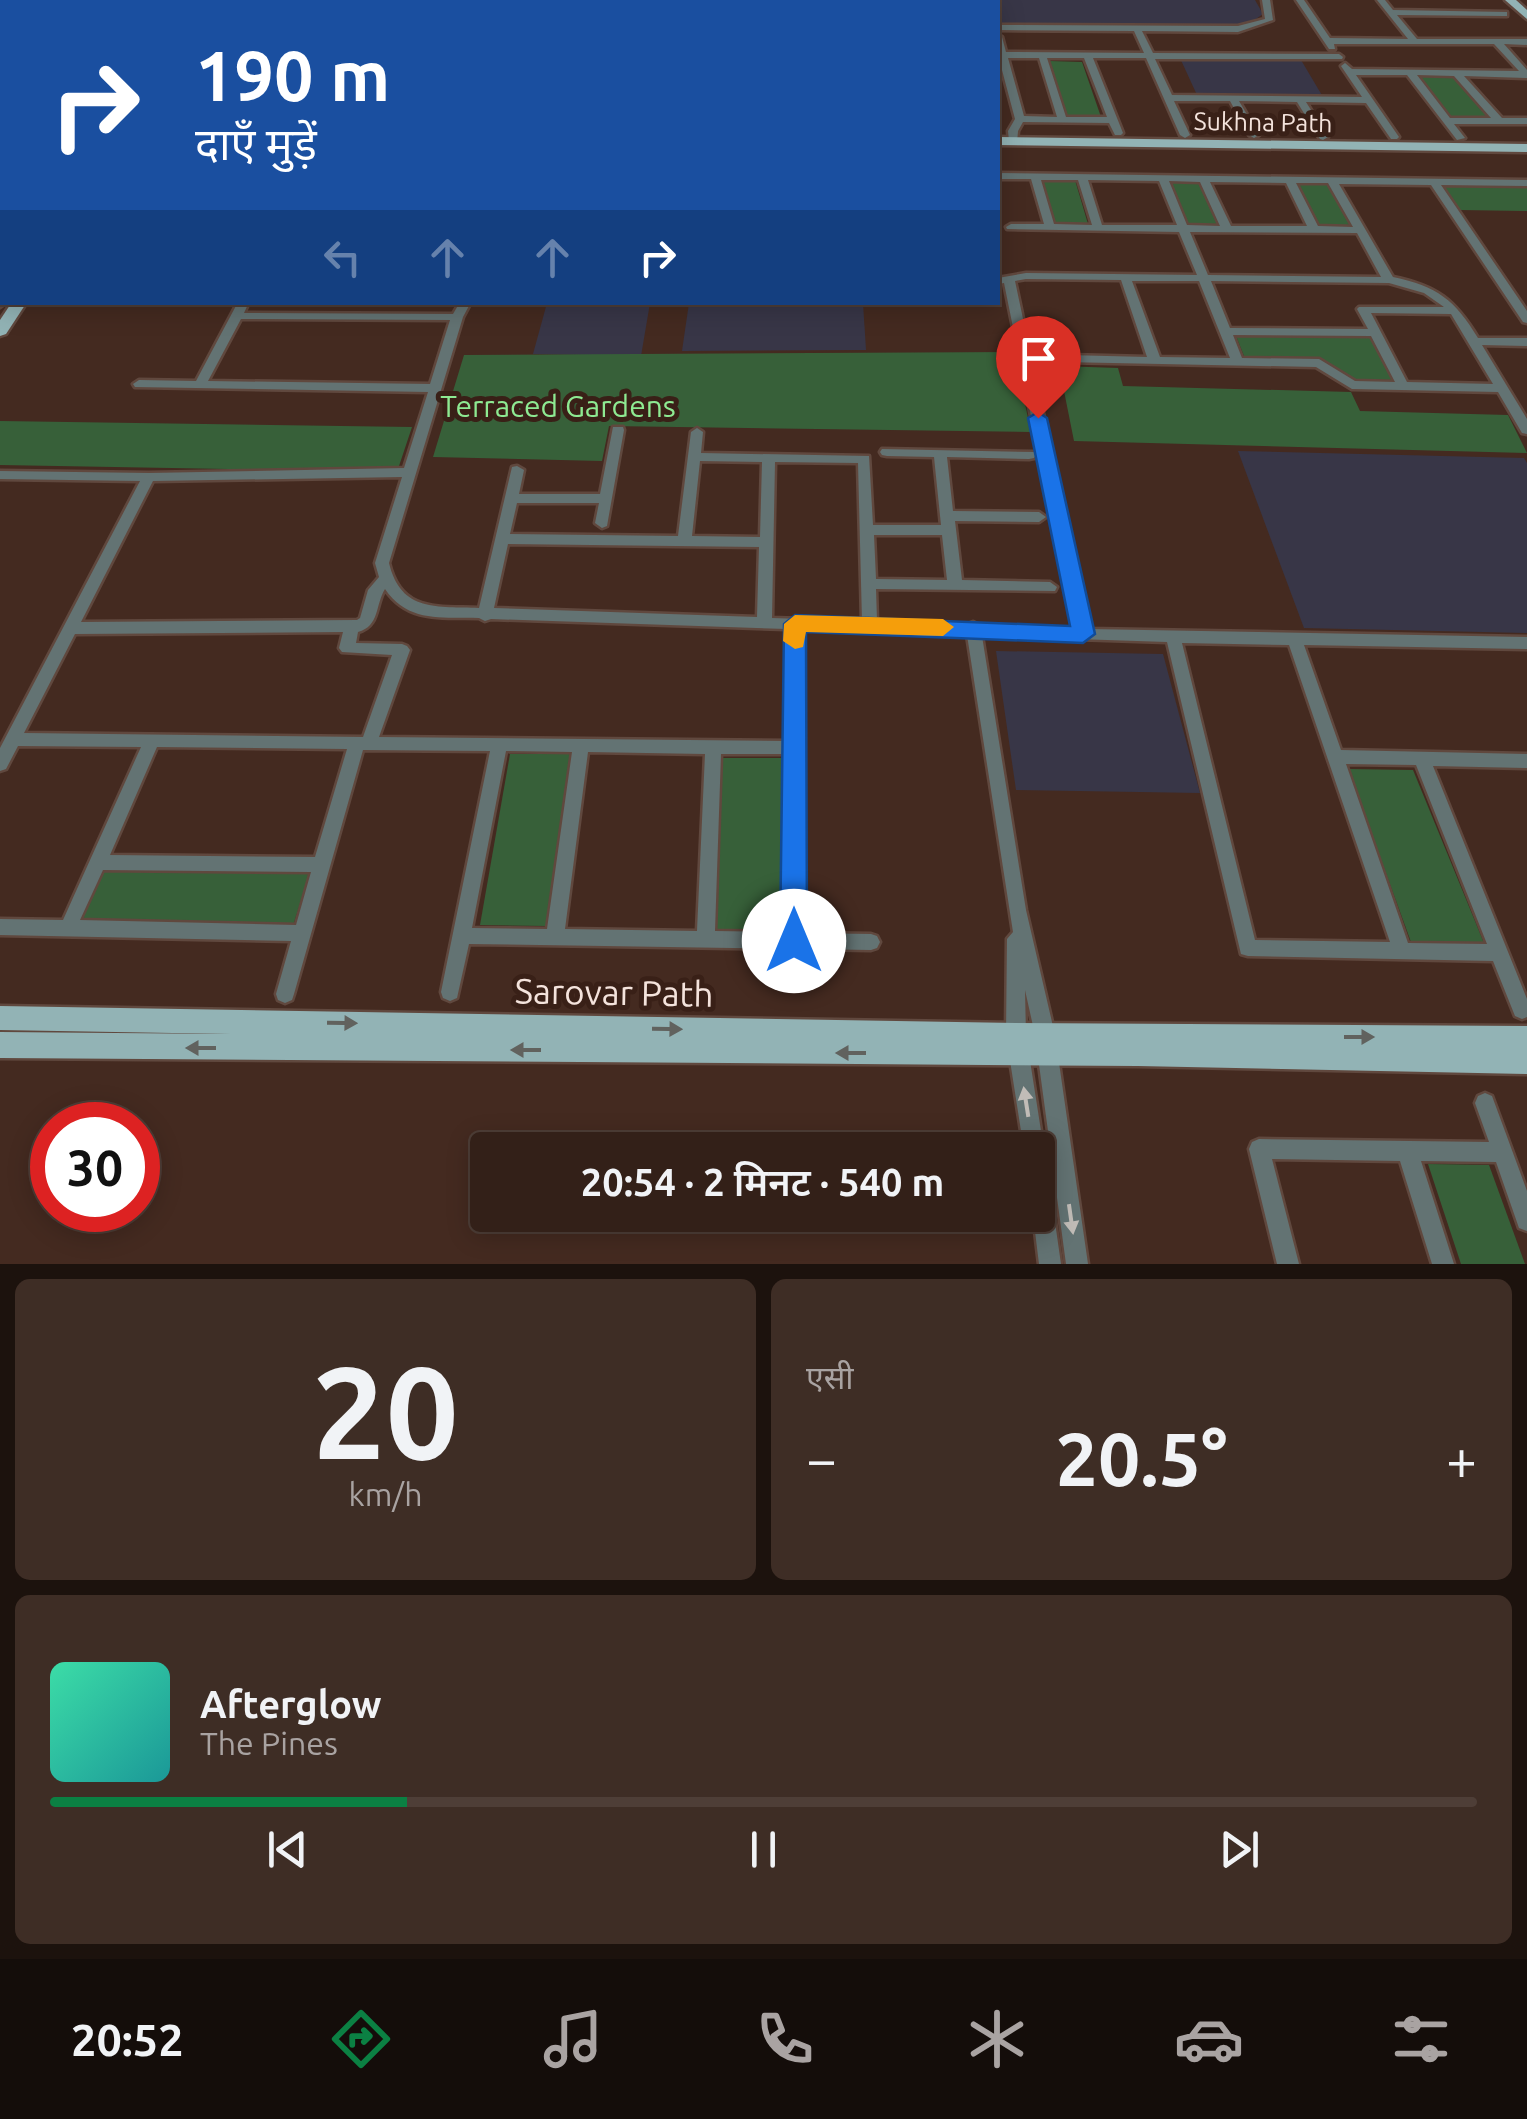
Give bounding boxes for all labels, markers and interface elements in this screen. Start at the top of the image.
text: 190 m [195,36,390,114]
icon: right [30,40,160,170]
street label: Sukhna Path [1193,107,1333,137]
text: दाएँ मुड़ें [195,118,317,169]
icon: left [315,230,370,285]
icon: ahead [420,230,475,285]
icon: ahead [525,230,580,285]
icon: right [630,230,685,285]
pin [996,316,1081,419]
icon: arrive [1011,331,1066,386]
park label: Terraced Gardens [440,389,676,423]
position arrow [742,889,846,993]
street label: Sarovar Path [514,970,714,1014]
one-way arrow [327,1016,359,1032]
one-way arrow [652,1021,684,1037]
one-way arrow [1343,1029,1375,1045]
one-way arrow [184,1040,216,1056]
one-way arrow [509,1042,541,1058]
one-way arrow [834,1044,866,1060]
one-way arrow [1018,1086,1033,1117]
speed limit sign: 30 [30,1102,160,1232]
text: 20:54 · 2 मिनट · 540 m [581,1161,944,1203]
one-way arrow [1064,1204,1080,1236]
text: 20 [312,1338,459,1484]
text: एसी [806,1359,854,1395]
text: 20.5° [1056,1416,1227,1500]
text: − [806,1428,837,1489]
text: + [1446,1428,1477,1489]
text: km/h [349,1476,422,1512]
text: Afterglow [200,1683,382,1725]
text: The Pines [200,1725,338,1761]
icon: previous [260,1822,315,1877]
icon: pause [736,1822,791,1877]
icon: next [1212,1822,1267,1877]
icon: directions [326,2004,396,2074]
icon: music [538,2004,608,2074]
icon: phone [750,2004,820,2074]
icon: climate [962,2004,1032,2074]
icon: car [1174,2004,1244,2074]
icon: filters [1386,2004,1456,2074]
text: 20:52 [71,2014,184,2065]

